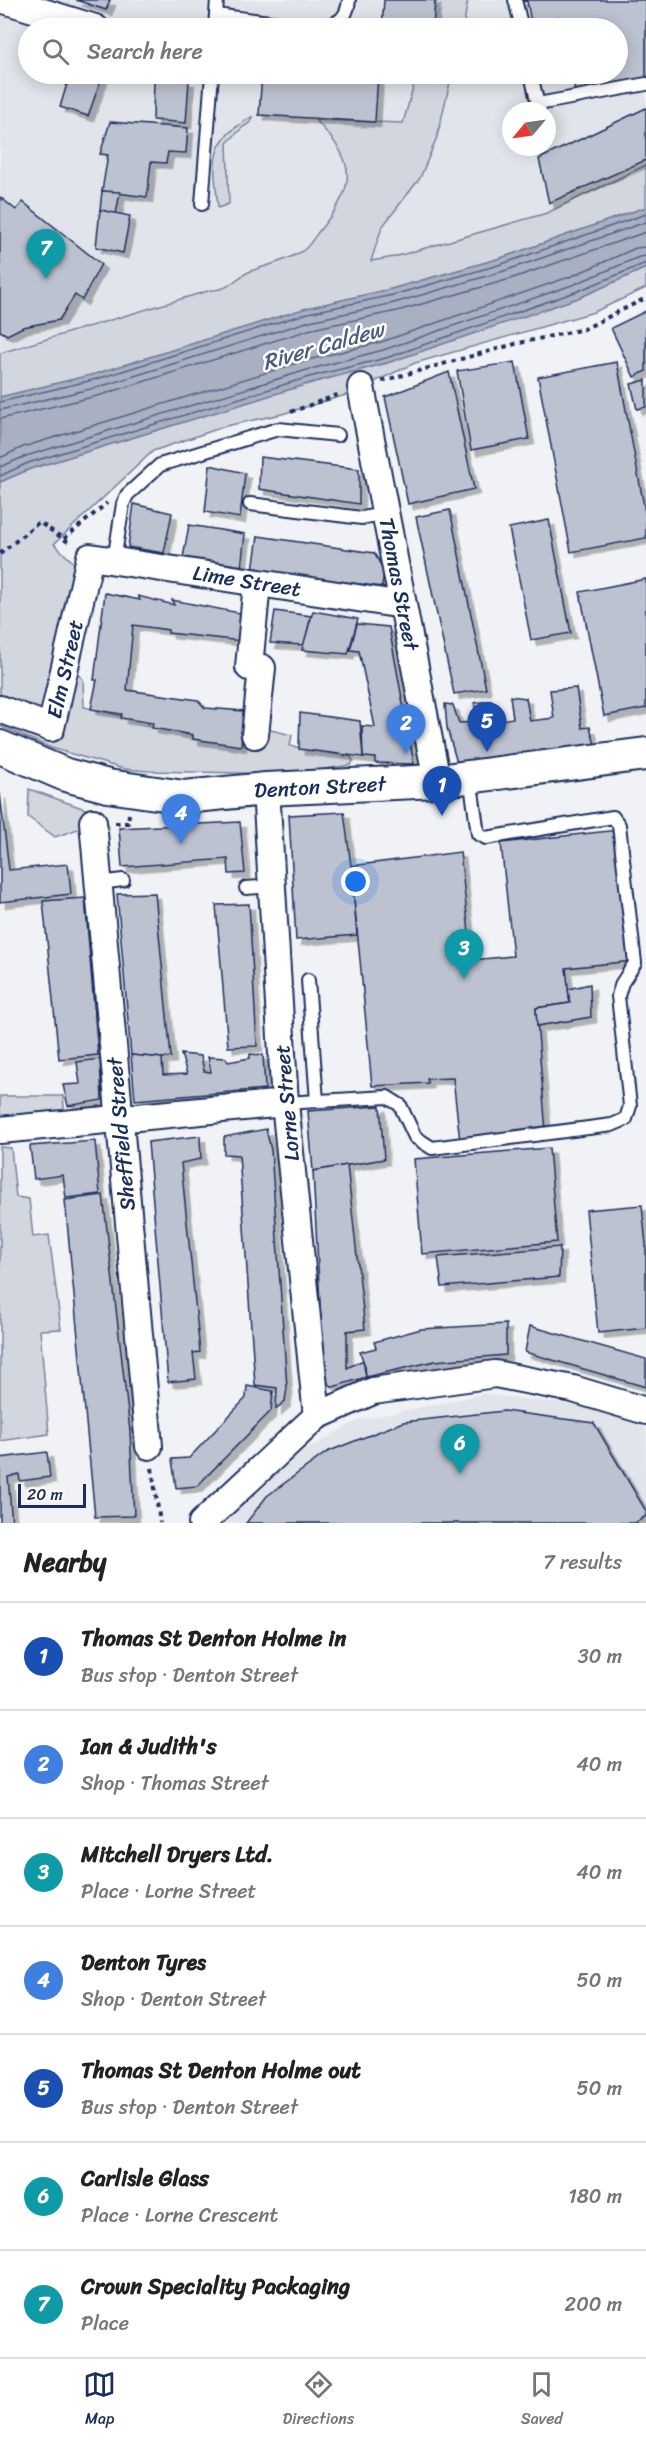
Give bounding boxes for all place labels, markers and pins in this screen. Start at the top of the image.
pin: 7 [26,230,66,279]
pin: 5 [468,702,506,752]
pin: 2 [386,704,426,754]
pin: 1 [422,766,462,816]
pin: 4 [162,794,201,844]
pin: 3 [444,930,484,979]
pin: 6 [440,1424,480,1474]

